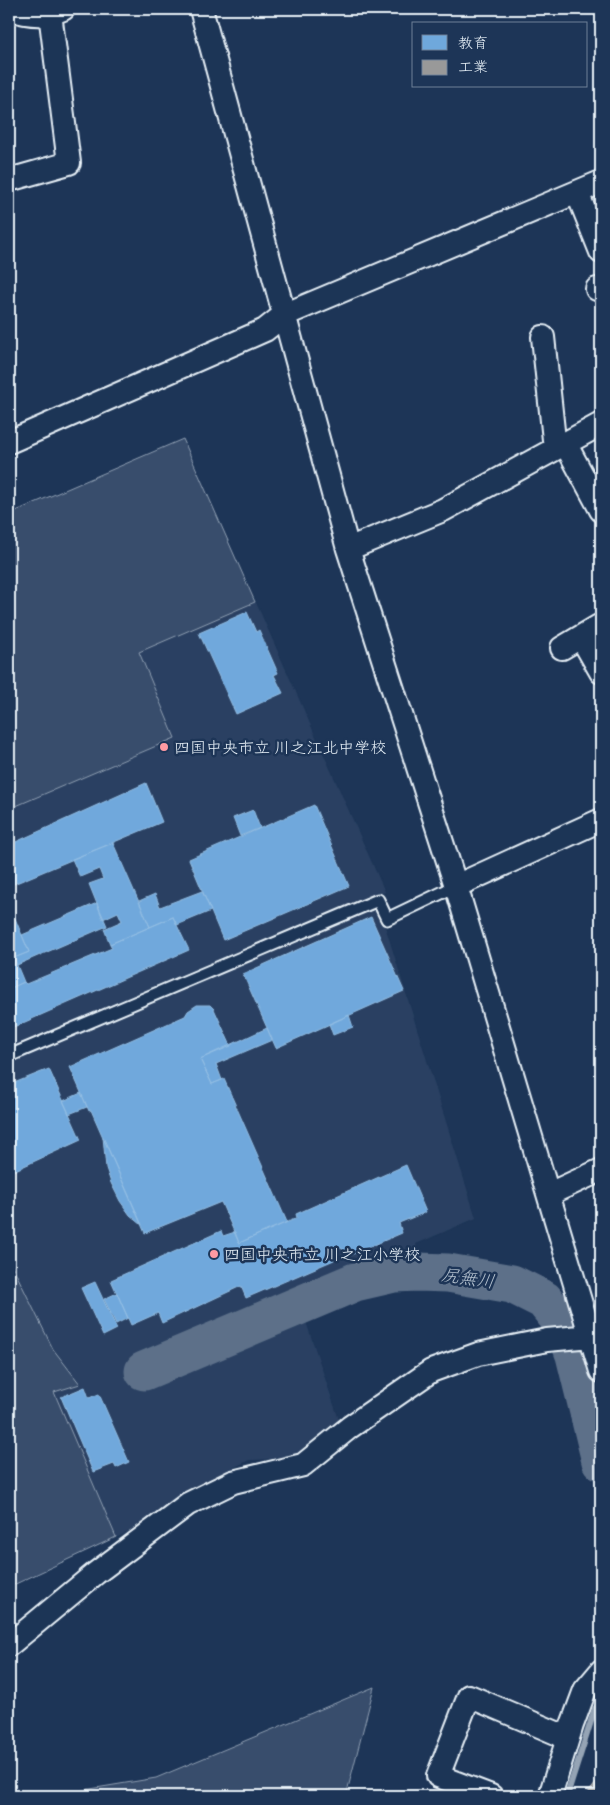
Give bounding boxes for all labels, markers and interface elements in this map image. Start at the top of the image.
legend [412,22,588,88]
text: 教育 [458,30,488,56]
text: 工業 [458,54,488,80]
place label: 四国中央市立 川之江北中学校 [174,733,386,762]
marker: 四国中央市立 川之江北中学校 [158,741,170,753]
place label: 四国中央市立 川之江小学校 [224,1240,420,1269]
marker: 四国中央市立 川之江小学校 [208,1248,220,1260]
water label: 尻無川 [439,1258,497,1298]

